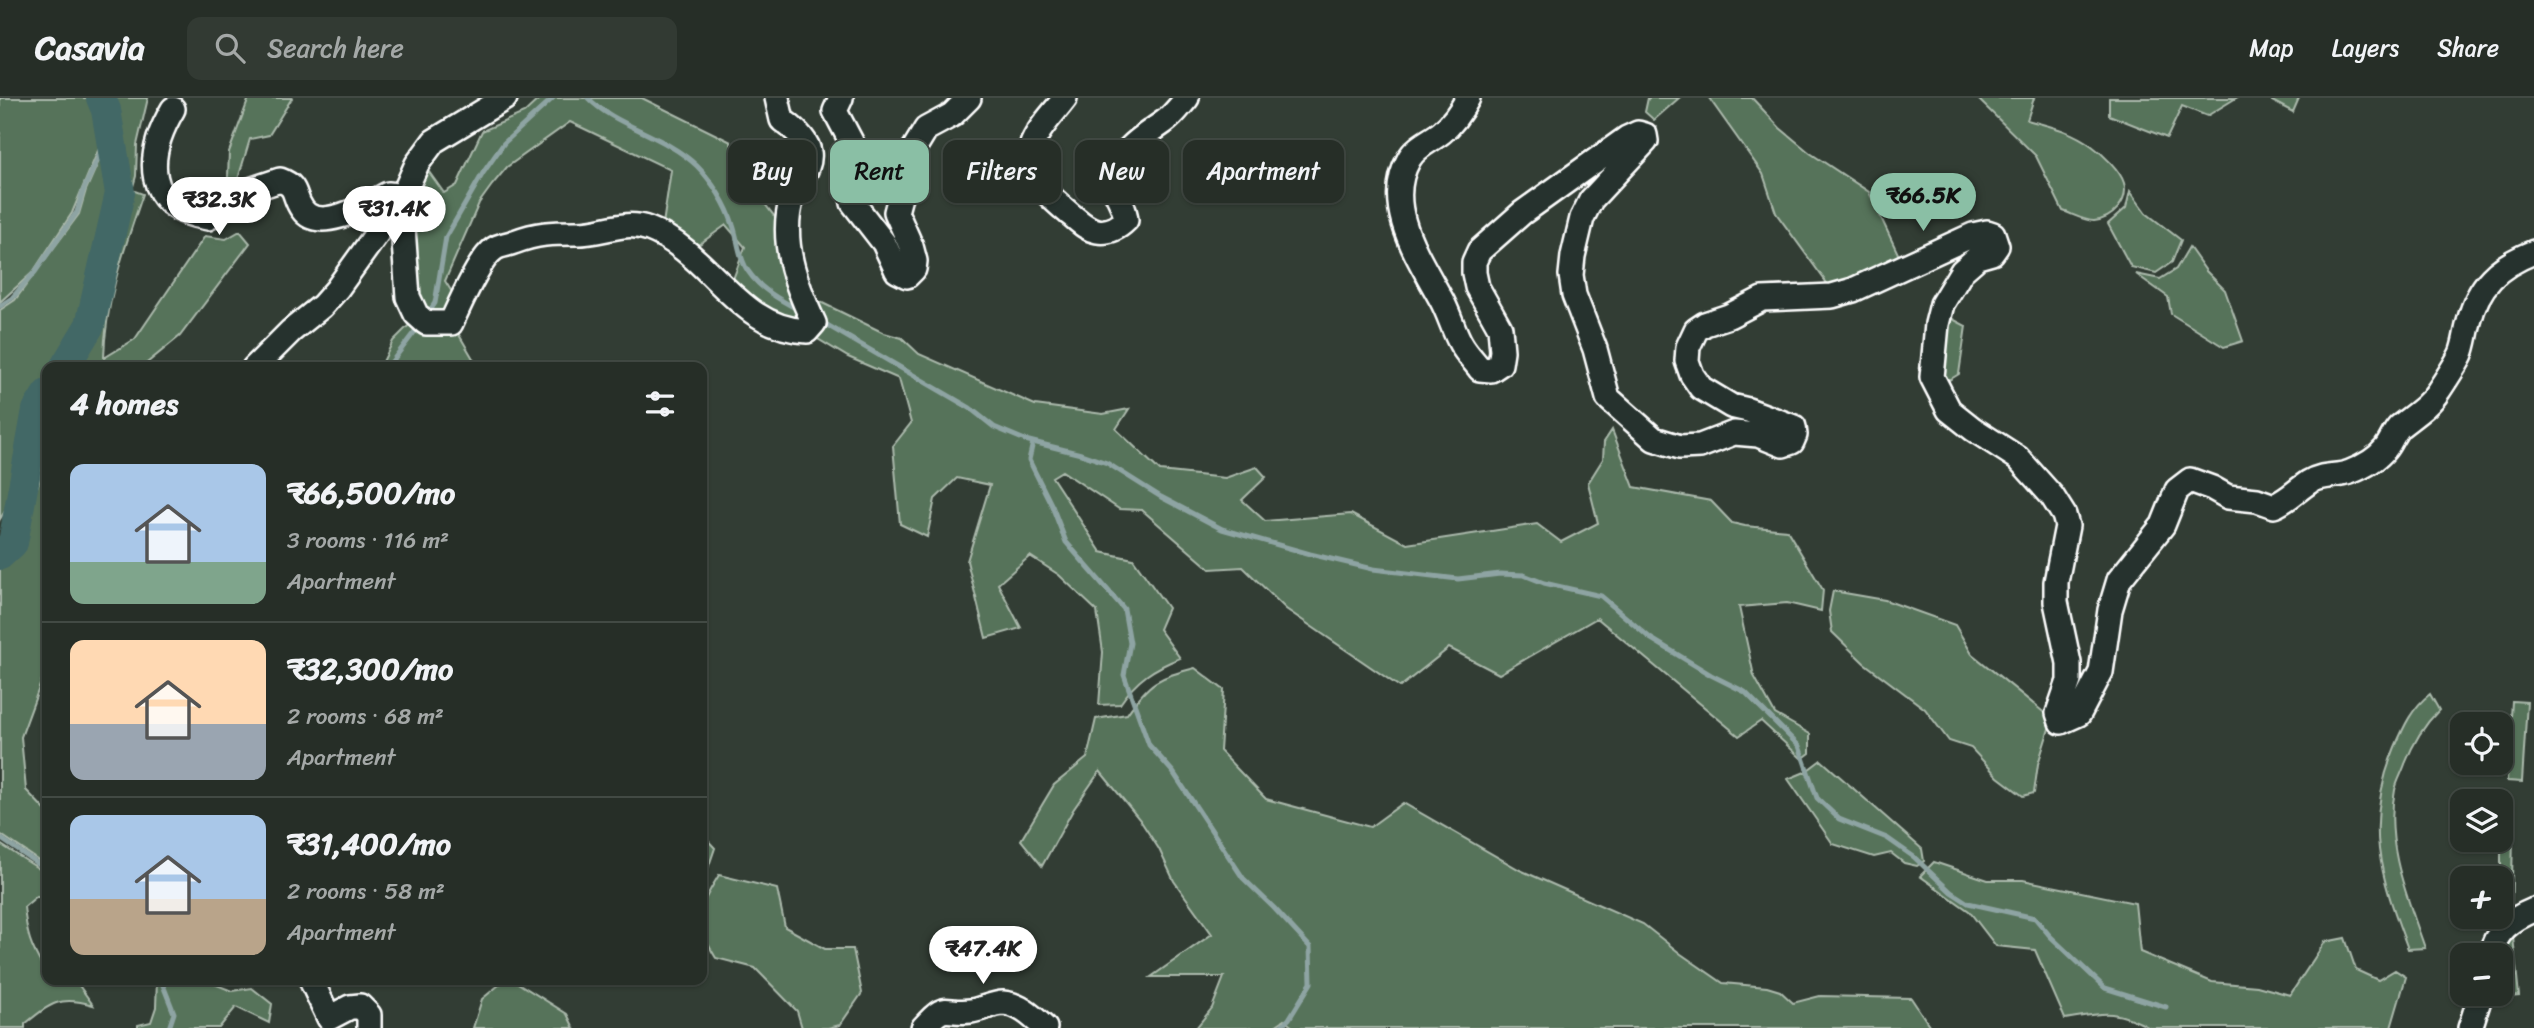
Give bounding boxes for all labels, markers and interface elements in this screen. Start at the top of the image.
search box [187,17,677,80]
text: Casavia [35,19,145,77]
text: Search here [267,25,404,71]
text: Map [2249,27,2294,69]
text: Layers [2332,27,2399,69]
text: Share [2437,27,2499,69]
icon: search [211,29,249,67]
chip: Buy [728,140,816,203]
chip: Rent [830,140,929,203]
chip: Filters [943,140,1061,203]
chip: New [1075,140,1169,203]
chip: Apartment [1183,140,1344,203]
pin: ₹66.5K [1866,174,1980,233]
text: ₹66.5K [1886,175,1960,216]
pin: ₹32.3K [162,178,276,237]
text: ₹32.3K [183,179,255,220]
pin: ₹31.4K [337,186,451,246]
text: ₹31.4K [359,188,429,229]
text: 4 homes [70,377,178,431]
icon: filters [641,385,679,423]
text: ₹66,500/mo [287,466,455,520]
icon: home [126,492,210,576]
text: 3 rooms · 116 m² [287,520,449,561]
text: Apartment [287,561,396,602]
text: ₹32,300/mo [287,642,453,696]
icon: home [126,668,210,752]
text: 2 rooms · 68 m² [287,696,444,737]
map controls [2450,712,2513,1006]
button: locate [2450,712,2513,775]
text: Apartment [287,737,396,778]
button: layers [2450,789,2513,852]
text: ₹31,400/mo [287,817,451,871]
icon: home [126,843,210,927]
button: + [2450,866,2513,929]
text: 2 rooms · 58 m² [287,871,445,912]
text: Apartment [287,912,396,953]
pin: ₹47.4K [926,926,1040,986]
text: ₹47.4K [945,928,1021,969]
button: − [2450,943,2513,1006]

